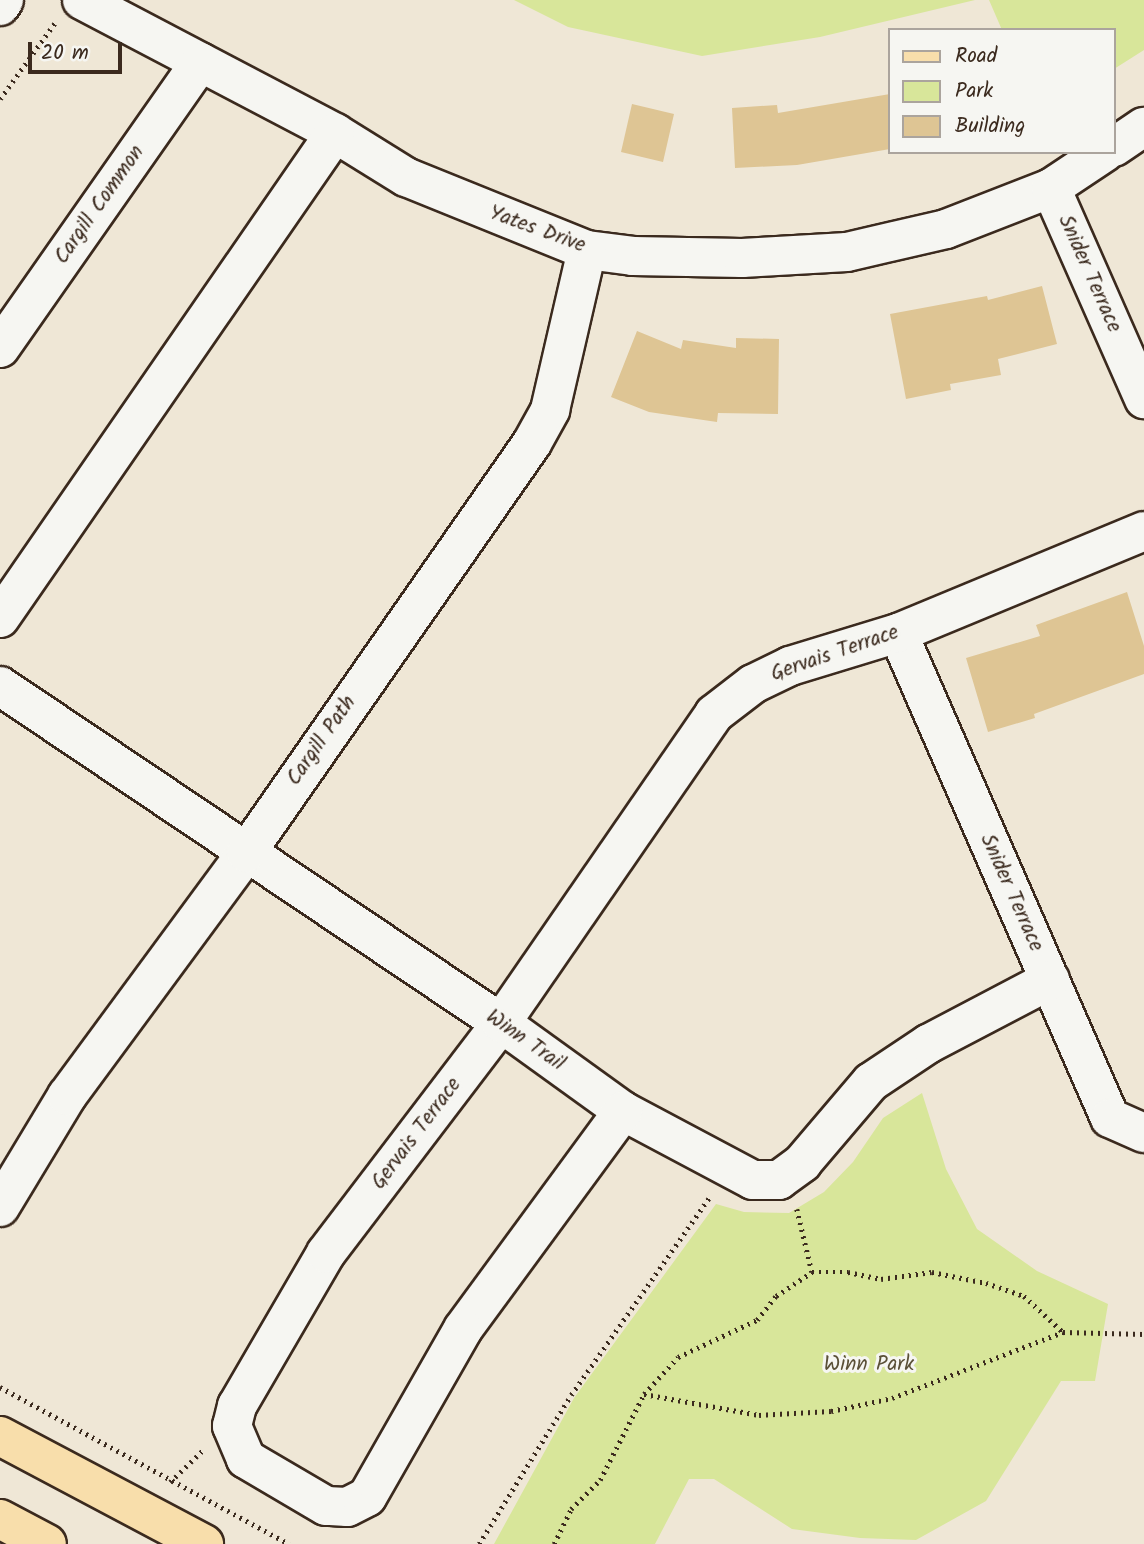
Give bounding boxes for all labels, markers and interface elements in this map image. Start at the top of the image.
scale bar [32,28,126,72]
legend [888,28,1116,154]
text: 20 m [41,37,89,70]
text: Road [955,40,997,73]
text: Park [955,75,993,108]
text: Building [955,110,1025,143]
street label: Cargill Common [50,141,150,269]
street label: Yates Drive [485,201,589,259]
street label: Snider Terrace [1052,211,1126,337]
street label: Gervais Terrace [768,620,902,688]
street label: Cargill Path [282,691,362,791]
street label: Snider Terrace [974,830,1048,956]
street label: Winn Trail [481,1005,569,1077]
street label: Gervais Terrace [367,1073,467,1195]
park label: Winn Park [824,1352,914,1378]

